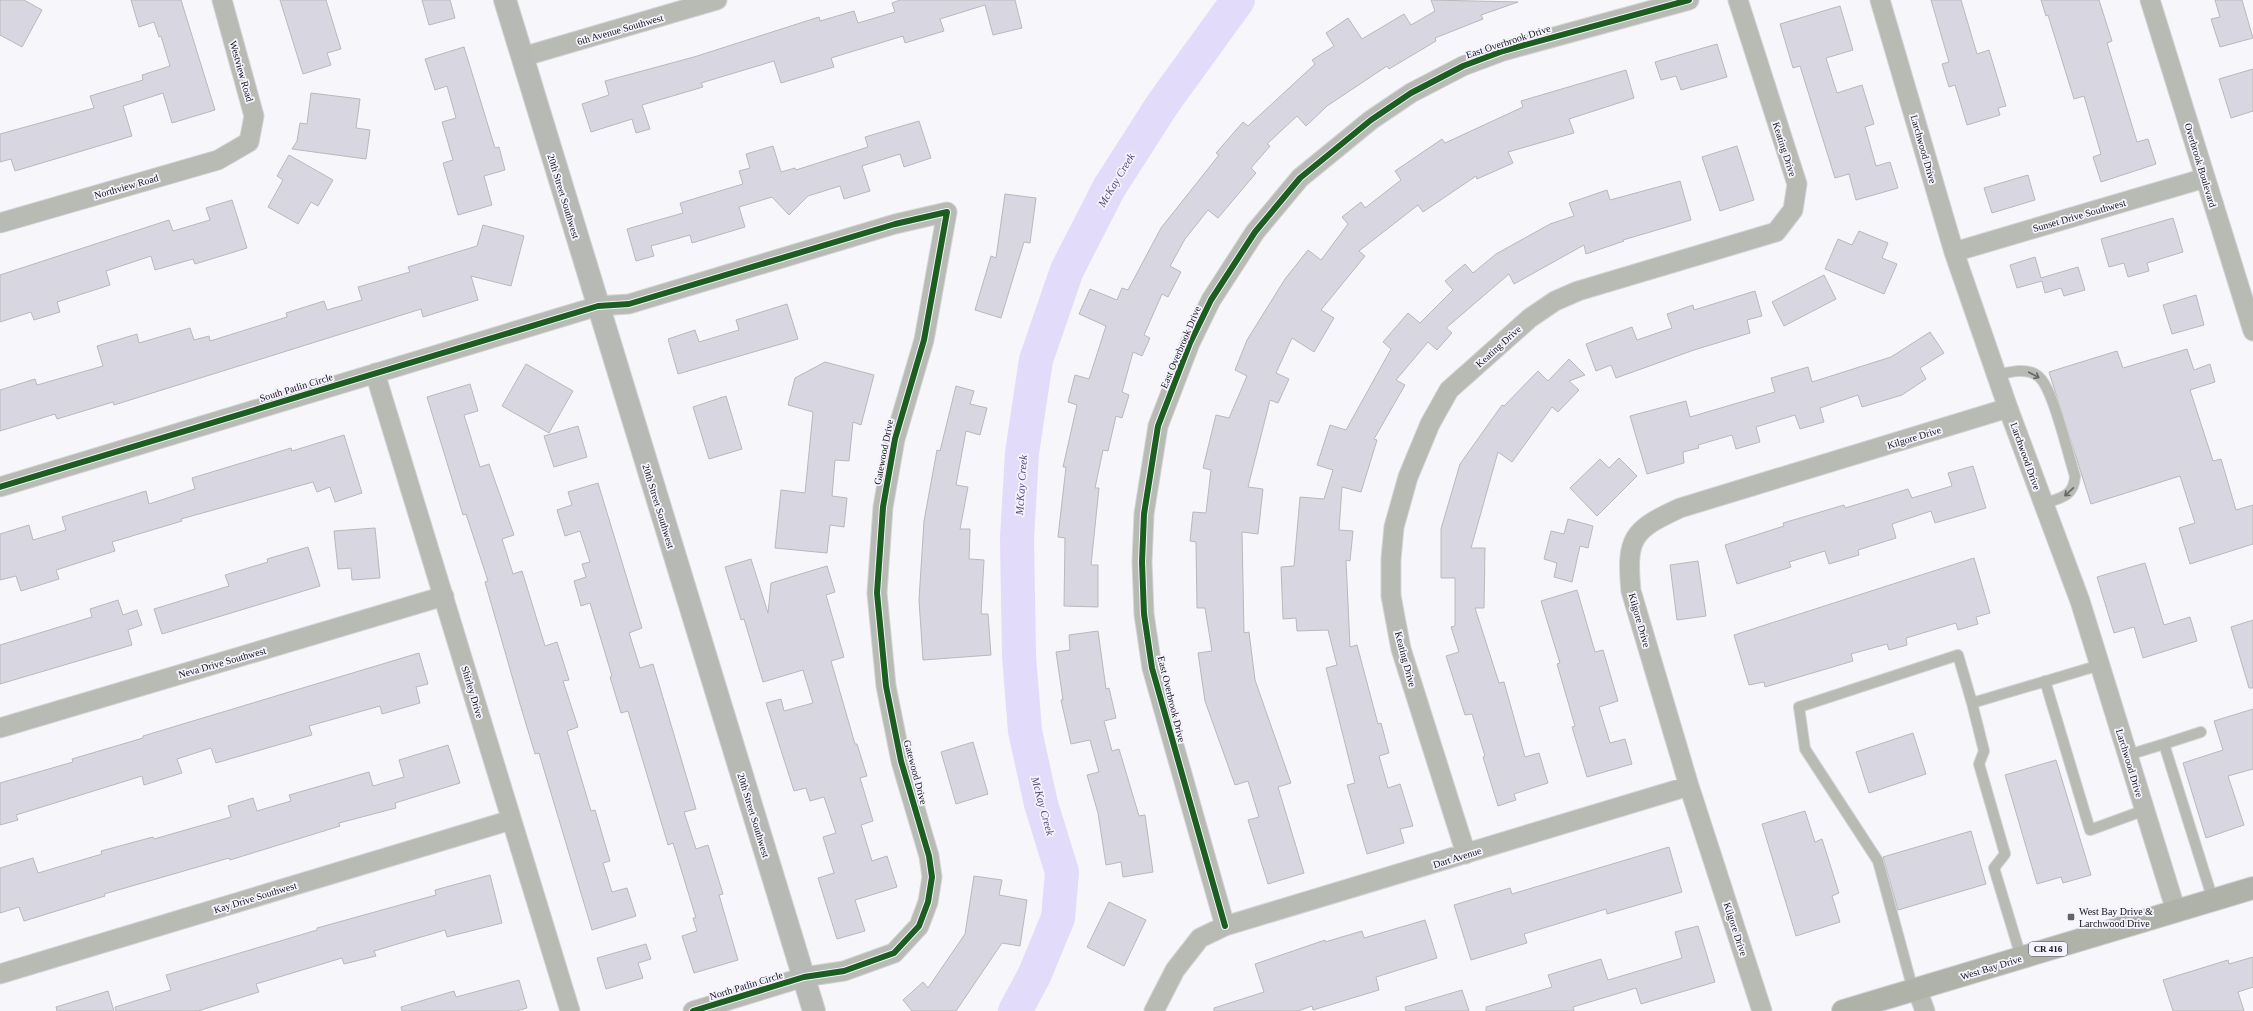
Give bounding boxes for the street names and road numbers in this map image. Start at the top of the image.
street label: 6th Avenue Southwest [576,12,665,47]
street label: East Overbrook Drive [1464,22,1552,60]
street label: Westview Road [228,39,255,103]
street label: Larchwood Drive [1908,114,1939,185]
street label: Keating Drive [1770,120,1799,178]
street label: Overbrook Boulevard [2182,122,2219,209]
street label: 20th Street Southwest [545,153,582,240]
street label: Northview Road [93,172,160,201]
street label: Sunset Drive Southwest [2031,197,2127,234]
street label: East Overbrook Drive [1158,304,1203,390]
street label: Keating Drive [1473,323,1524,370]
street label: South Patlin Circle [258,371,335,404]
street label: Gatewood Drive [872,418,895,486]
street label: Larchwood Drive [2008,421,2043,492]
street label: Kilgore Drive [1886,424,1943,451]
street label: 20th Street Southwest [640,463,677,550]
street label: Kilgore Drive [1627,592,1653,649]
street label: Keating Drive [1393,630,1418,689]
street label: Neva Drive Southwest [177,645,267,680]
street label: East Overbrook Drive [1155,655,1188,744]
street label: Shirley Drive [459,665,486,720]
street label: Larchwood Drive [2114,728,2145,799]
street label: Gatewood Drive [902,739,930,806]
street label: 20th Street Southwest [735,772,772,859]
street label: Dart Avenue [1432,845,1483,870]
street label: Kay Drive Southwest [212,880,298,915]
street label: Kilgore Drive [1722,901,1750,958]
road number: CR 416 [2029,942,2067,956]
street label: West Bay Drive [1959,953,2024,982]
street label: North Patlin Circle [708,969,785,1002]

